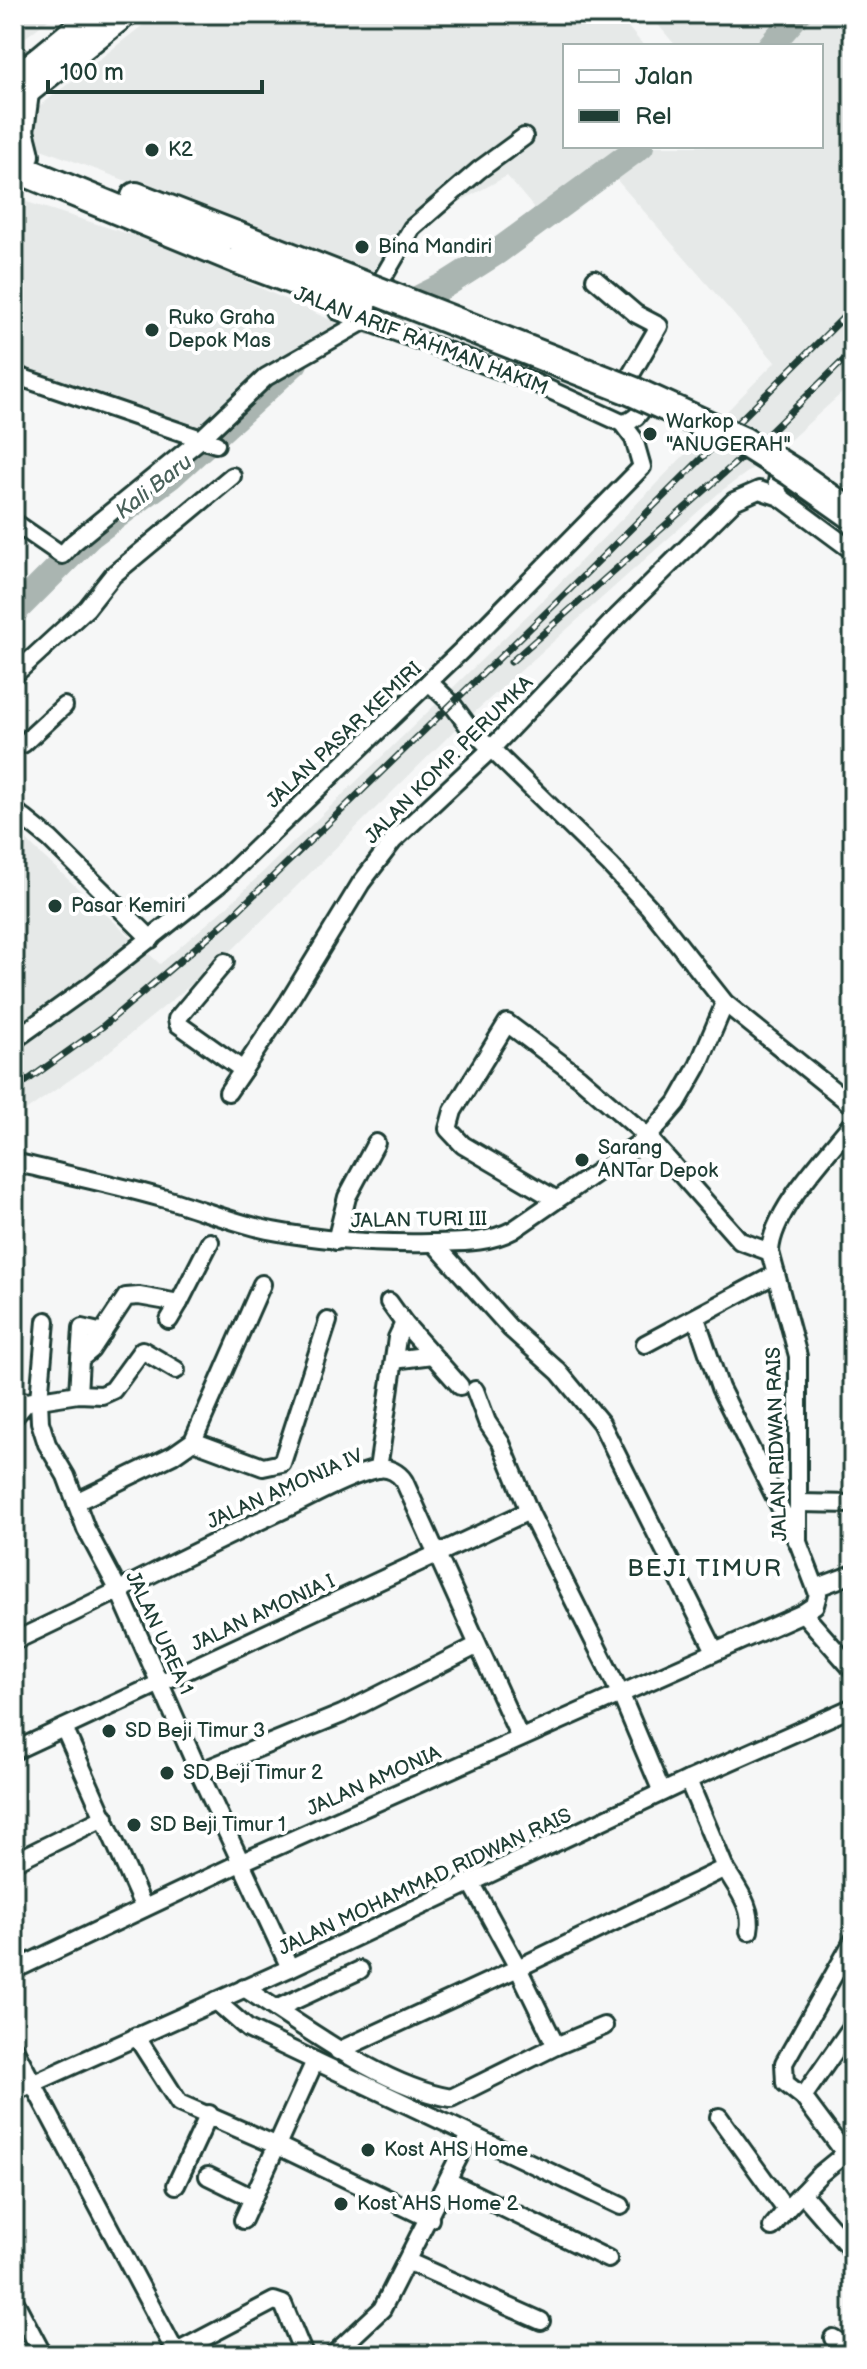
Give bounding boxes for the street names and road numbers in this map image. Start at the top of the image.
street label: JALAN ARIF RAHMAN HAKIM [291,281,551,401]
street label: JALAN PASAR KEMIRI [261,657,427,813]
street label: JALAN KOMP. PERUMKA [360,670,539,849]
street label: JALAN TURI III [351,1207,487,1233]
street label: JALAN RIDWAN RAIS [762,1346,792,1542]
street label: JALAN AMONIA IV [203,1444,367,1534]
street label: JALAN UREA 1 [120,1568,198,1698]
street label: JALAN AMONIA I [187,1569,339,1657]
street label: JALAN AMONIA [303,1740,445,1821]
street label: JALAN MOHAMMAD RIDWAN RAIS [275,1803,575,1961]

